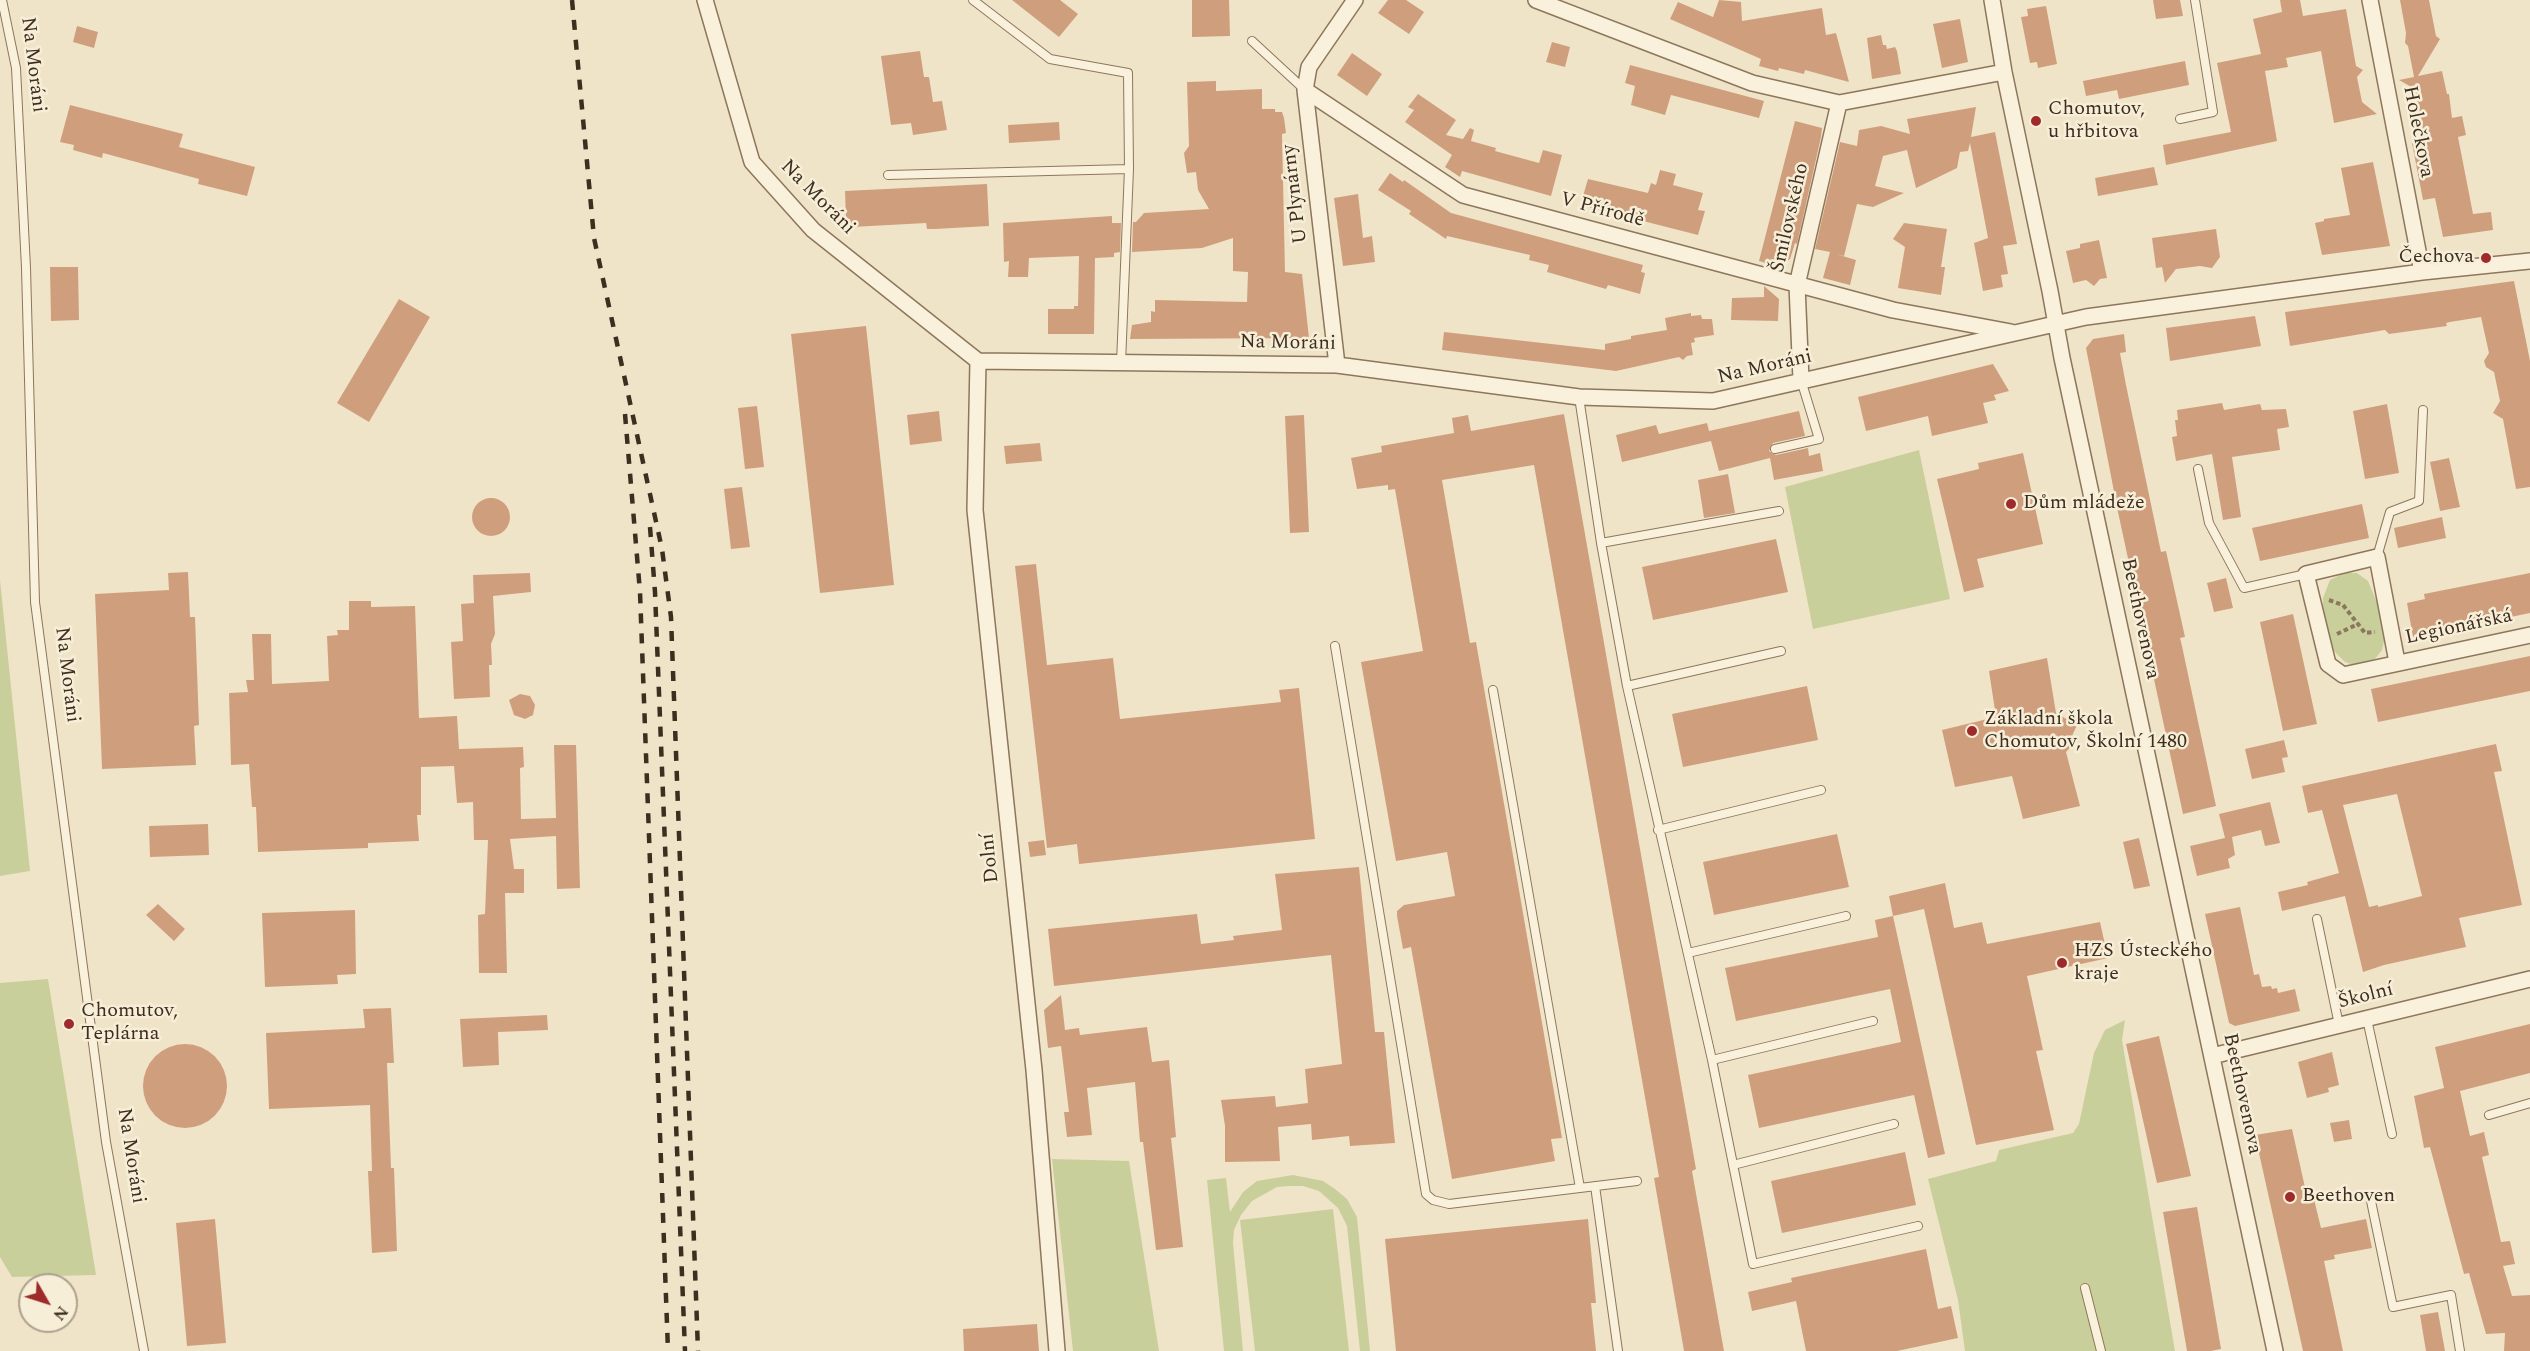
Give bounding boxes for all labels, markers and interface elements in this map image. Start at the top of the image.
street label: Na Moráni [14,16,50,114]
street label: Holečkova [2396,84,2438,180]
place label: Chomutov, u hřbitova [2048,98,2145,145]
marker: Chomutov, u hřbitova [2029,114,2043,128]
street label: U Plynárny [1278,143,1314,245]
street label: Na Moráni [774,155,860,241]
street label: Šmilovského [1767,161,1815,275]
street label: V Přírodě [1557,188,1647,234]
place label: Čechova [2398,246,2474,270]
marker: Čechova [2479,251,2493,265]
street label: Na Moráni [1240,331,1336,357]
street label: Na Moráni [1715,345,1815,391]
place label: Dům mládeže [2023,492,2145,516]
marker: Dům mládeže [2004,497,2018,511]
street label: Beethovenova [2114,556,2164,682]
street label: Legionářská [2403,605,2515,651]
street label: Na Moráni [48,626,84,724]
place label: Základní škola Chomutov, Školní 1480 [1984,708,2187,755]
marker: Základní škola Chomutov, Školní 1480 [1965,724,1979,738]
street label: Dolní [976,832,1006,884]
place label: HZS Ústeckého kraje [2074,940,2212,987]
marker: HZS Ústeckého kraje [2055,956,2069,970]
street label: Školní [2336,979,2396,1015]
place label: Chomutov, Teplárna [81,1000,178,1047]
marker: Chomutov, Teplárna [62,1017,76,1031]
street label: Beethovenova [2216,1031,2266,1157]
street label: Na Moráni [111,1107,149,1205]
place label: Beethoven [2302,1185,2395,1209]
marker: Beethoven [2283,1190,2297,1204]
north arrow [18,1273,78,1333]
text: N [47,1300,74,1326]

